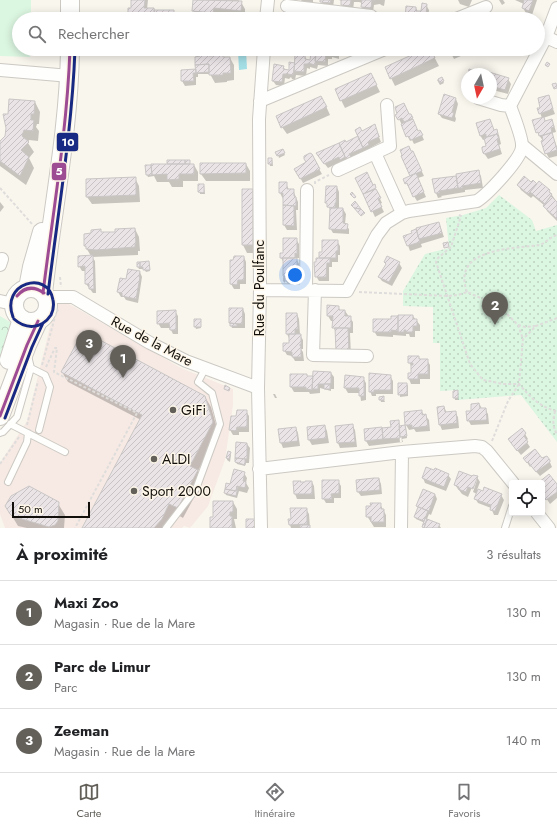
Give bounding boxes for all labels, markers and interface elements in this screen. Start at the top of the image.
search box [12,12,545,56]
icon: search [26,23,48,45]
text: Rechercher [58,23,130,45]
north arrow [461,68,497,104]
line badge: 10 [56,132,79,152]
text: 10 [62,134,74,150]
line badge: 5 [51,162,67,181]
text: 5 [55,163,63,179]
street label: Rue du Poulfanc [249,240,269,336]
your location [285,265,305,285]
pin: 2 [482,292,508,325]
street label: Rue de la Mare [108,311,196,371]
pin: 3 [76,330,102,363]
pin: 1 [110,345,136,378]
place label: GiFi [181,400,206,420]
marker: GiFi [168,405,178,415]
place label: ALDI [162,449,191,469]
marker: ALDI [149,454,159,464]
map controls [509,480,545,516]
button: locate [509,480,545,516]
place label: Sport 2000 [142,481,211,501]
marker: Sport 2000 [129,486,139,496]
scale bar [12,500,90,519]
text: 50 m [18,501,43,517]
text: À proximité [16,542,108,566]
text: 3 résultats [486,545,541,564]
text: Maxi Zoo [54,592,119,614]
text: 1 [26,603,32,622]
text: 130 m [506,603,541,622]
text: Magasin · Rue de la Mare [54,614,195,633]
text: Parc de Limur [54,656,150,678]
text: 2 [25,667,33,686]
text: 130 m [506,667,541,686]
text: Parc [54,678,77,697]
text: Zeeman [54,720,109,742]
text: 3 [25,731,33,750]
text: 140 m [506,731,541,750]
text: Magasin · Rue de la Mare [54,742,195,761]
tab: Carte [77,781,101,821]
tab: Itinéraire [254,781,295,821]
tab: Favoris [448,781,480,821]

